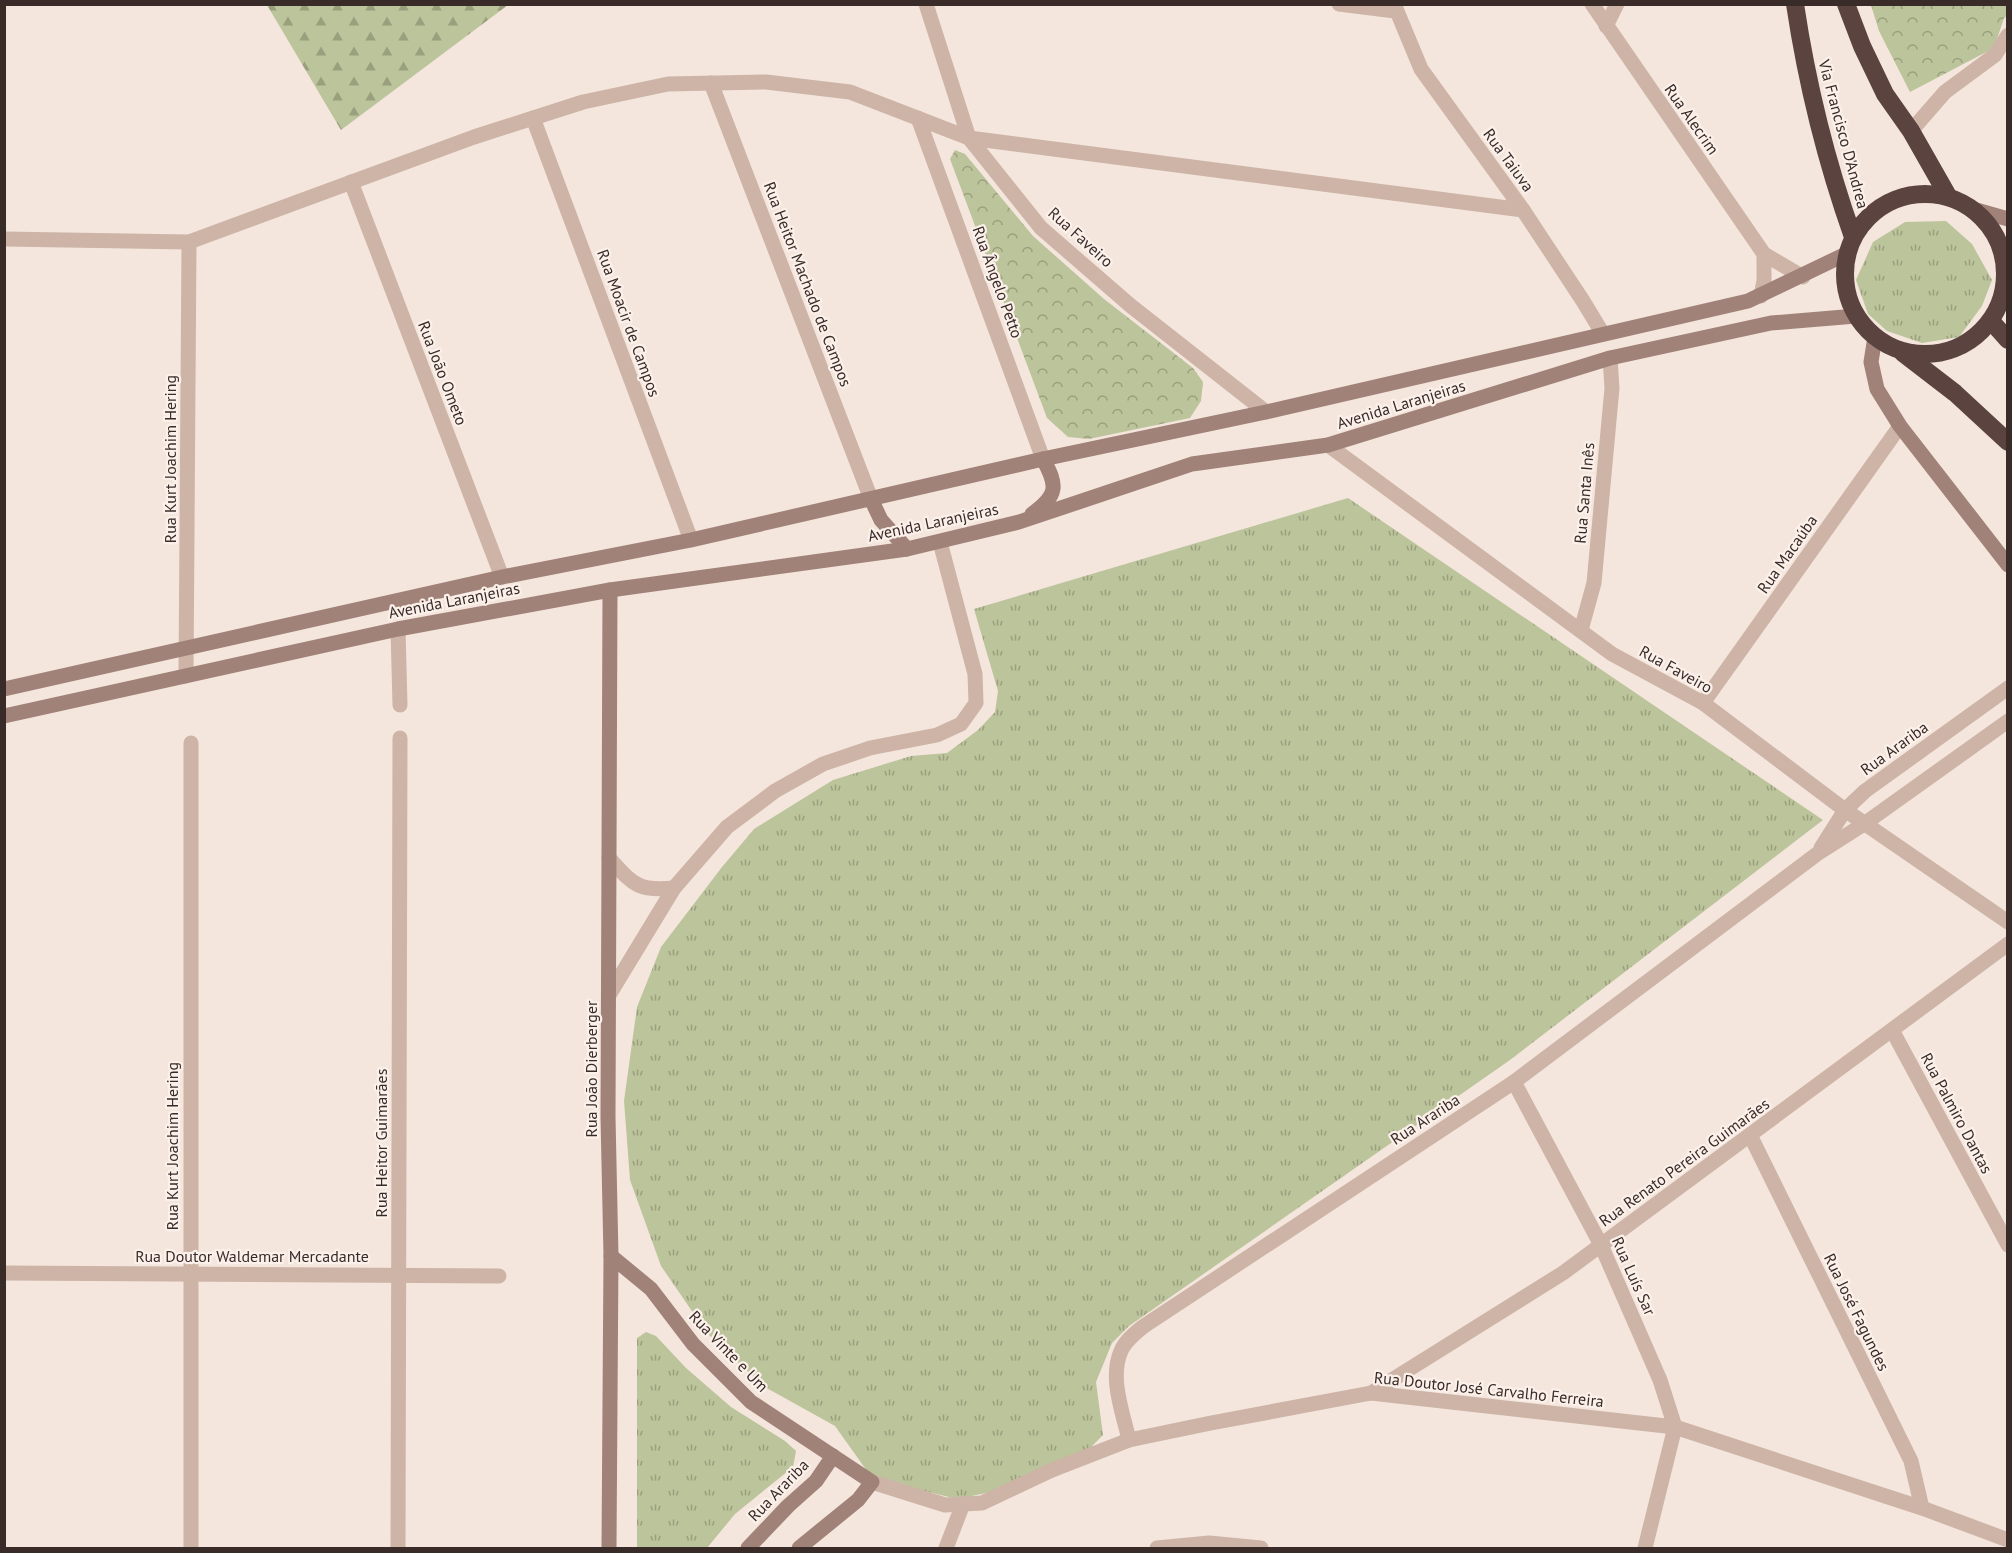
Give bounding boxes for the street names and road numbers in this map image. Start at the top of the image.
street label: Via Francisco D'Andrea [1814,56,1874,211]
street label: Rua Alecrim [1660,80,1724,158]
street label: Rua Taiuva [1479,124,1539,196]
street label: Rua Heitor Machado de Campos [760,179,856,389]
street label: Rua Faveiro [1044,203,1118,271]
street label: Rua Ângelo Petto [968,223,1028,341]
street label: Rua Moacir de Campos [593,247,665,400]
street label: Rua João Ometo [414,318,472,428]
street label: Rua Kurt Joachim Hering [160,375,180,543]
street label: Avenida Laranjeiras [1334,375,1468,433]
street label: Rua Santa Inês [1570,441,1598,544]
street label: Avenida Laranjeiras [866,498,1000,546]
street label: Rua Macaúba [1753,511,1821,597]
street label: Avenida Laranjeiras [387,577,522,623]
street label: Rua Faveiro [1636,641,1716,697]
street label: Rua Arariba [1856,717,1932,779]
street label: Rua João Dierberger [581,1000,601,1137]
street label: Rua Palmiro Dantas [1917,1049,1997,1177]
street label: Rua Kurt Joachim Hering [162,1062,182,1230]
street label: Rua Heitor Guimarães [371,1068,391,1217]
street label: Rua Arariba [1387,1089,1463,1149]
street label: Rua Renato Pereira Guimarães [1595,1093,1773,1231]
street label: Rua Luís Sar [1608,1234,1660,1319]
street label: Rua Doutor Waldemar Mercadante [135,1246,369,1266]
street label: Rua José Fagundes [1820,1250,1894,1374]
street label: Rua Vinte e Um [685,1306,773,1396]
street label: Rua Doutor José Carvalho Ferreira [1373,1367,1605,1411]
street label: Rua Arariba [743,1455,813,1525]

